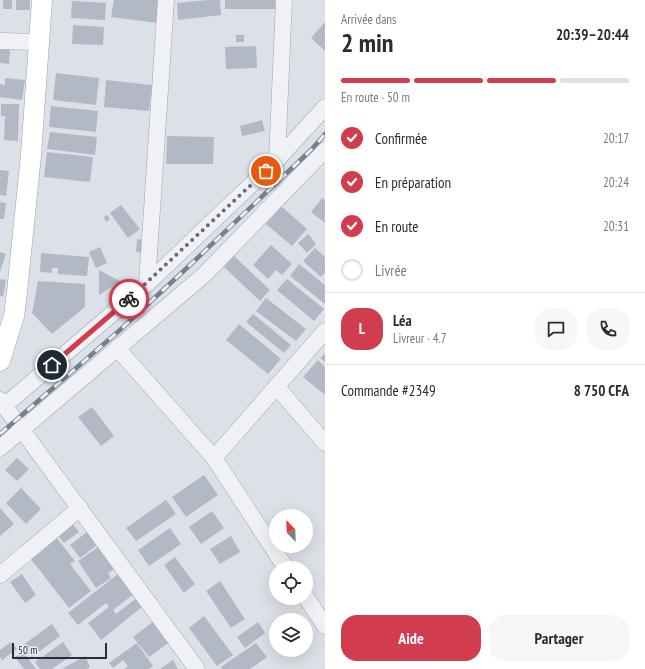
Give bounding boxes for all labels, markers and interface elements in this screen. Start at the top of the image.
text: Arrivée dans [341,11,396,28]
text: 20:39–20:44 [556,25,629,44]
text: 2 min [341,26,394,59]
text: En route · 50 m [341,89,410,106]
icon: check [341,127,363,149]
text: Confirmée [375,129,427,148]
text: 20:17 [603,130,629,147]
pin [249,154,283,188]
icon: bag [255,160,277,182]
icon: check [341,171,363,193]
text: En préparation [375,173,451,192]
text: 20:24 [603,174,629,191]
icon: check [341,215,363,237]
text: En route [375,217,419,236]
text: 20:31 [603,218,629,235]
text: Livrée [375,261,407,280]
courier [109,279,149,319]
icon: bike [118,288,140,310]
button: chat [535,308,577,350]
button: phone [587,308,629,350]
text: Léa [393,311,412,330]
text: L [359,319,365,338]
text: Livreur · 4.7 [393,330,447,347]
pin [35,348,69,382]
icon: home [41,354,63,376]
text: Commande #2349 [341,381,436,400]
text: 8 750 CFA [574,381,629,400]
north arrow [269,509,313,553]
map controls [269,509,313,657]
button: locate [269,561,313,605]
button: layers [269,613,313,657]
button: Aide [341,615,481,661]
button: Partager [489,615,629,661]
scale bar [12,641,107,660]
text: 50 m [18,643,37,657]

